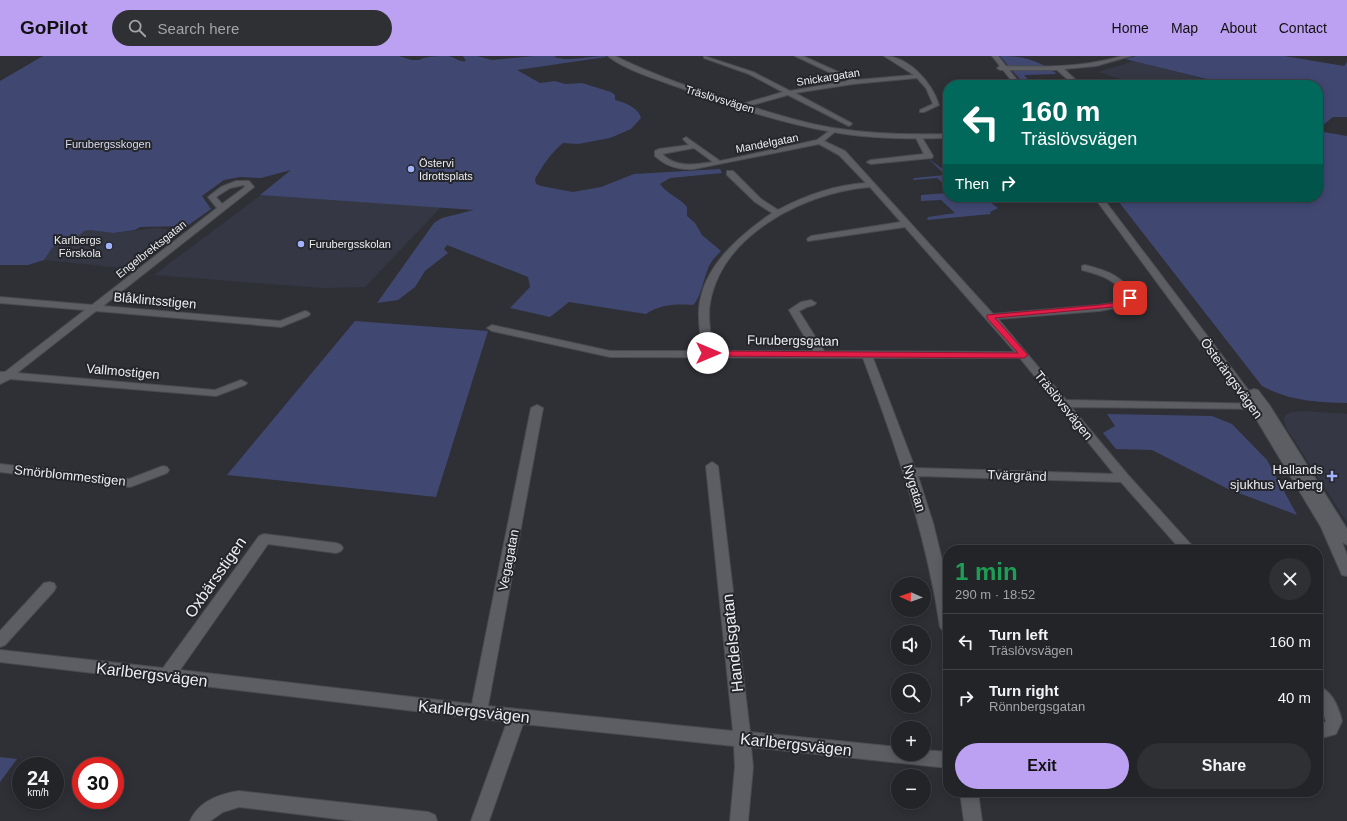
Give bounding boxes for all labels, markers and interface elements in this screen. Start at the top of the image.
search box [112,10,392,46]
text: GoPilot [20,17,88,38]
icon: search [126,17,148,39]
text: Search here [158,20,239,37]
text: Home [1112,20,1149,36]
text: Map [1171,20,1198,36]
text: About [1220,20,1257,36]
text: Contact [1279,20,1327,36]
street label: Snickargatan [795,66,861,88]
street label: Träslövsvägen [684,83,756,115]
icon: left [955,96,1007,148]
text: 160 m [1021,96,1100,127]
text: Träslövsvägen [1021,129,1137,149]
street label: Mandelgatan [735,131,799,155]
park label: Furubergsskogen [65,138,151,150]
place label: Östervi Idrottsplats [419,157,473,182]
marker: Östervi Idrottsplats [406,164,416,174]
icon: right [997,172,1019,194]
text: Then [955,175,989,192]
street label: Engelbrektsgatan [114,218,188,280]
place label: Karlbergs Förskola [54,234,102,259]
place label: Furubergsskolan [309,238,391,250]
marker: Furubergsskolan [296,239,306,249]
marker: Karlbergs Förskola [104,241,114,251]
pin [1113,281,1147,315]
icon: arrive [1119,287,1141,309]
street label: Blåklintsstigen [113,289,197,312]
position arrow [687,332,729,374]
street label: Furubergsgatan [747,332,839,349]
street label: Österängsvägen [1197,335,1266,421]
street label: Vallmostigen [86,361,160,382]
street label: Träslövsvägen [1031,368,1096,443]
street label: Smörblommestigen [13,462,126,489]
place label: Hallands sjukhus Varberg [1230,462,1323,492]
street label: Nygatan [900,463,929,513]
street label: Tvärgränd [987,467,1047,484]
marker: Hallands sjukhus Varberg [1326,470,1338,482]
street label: Vegagatan [495,528,522,592]
street label: Oxbärsstigen [181,534,249,621]
text: 1 min [955,558,1018,585]
button: close [1269,558,1311,600]
north arrow [891,577,931,617]
map controls [891,577,931,809]
text: 290 m · 18:52 [955,587,1035,602]
street label: Handelsgatan [719,593,746,693]
button: sound [891,625,931,665]
text: Turn left [989,626,1048,643]
icon: left [955,631,977,653]
text: 160 m [1269,633,1311,650]
text: Träslövsvägen [989,643,1073,658]
street label: Karlbergsvägen [95,659,209,690]
button: search [891,673,931,713]
text: Turn right [989,682,1059,699]
icon: right [955,687,977,709]
text: 40 m [1278,689,1311,706]
street label: Karlbergsvägen [417,697,531,726]
text: Rönnbergsgatan [989,699,1085,714]
button: + [891,721,931,761]
street label: Karlbergsvägen [739,730,853,759]
button: Exit [955,743,1129,789]
button: Share [1137,743,1311,789]
speed limit sign: 30 [72,757,124,809]
text: 24 [27,767,49,789]
button: − [891,769,931,809]
text: km/h [27,787,49,798]

